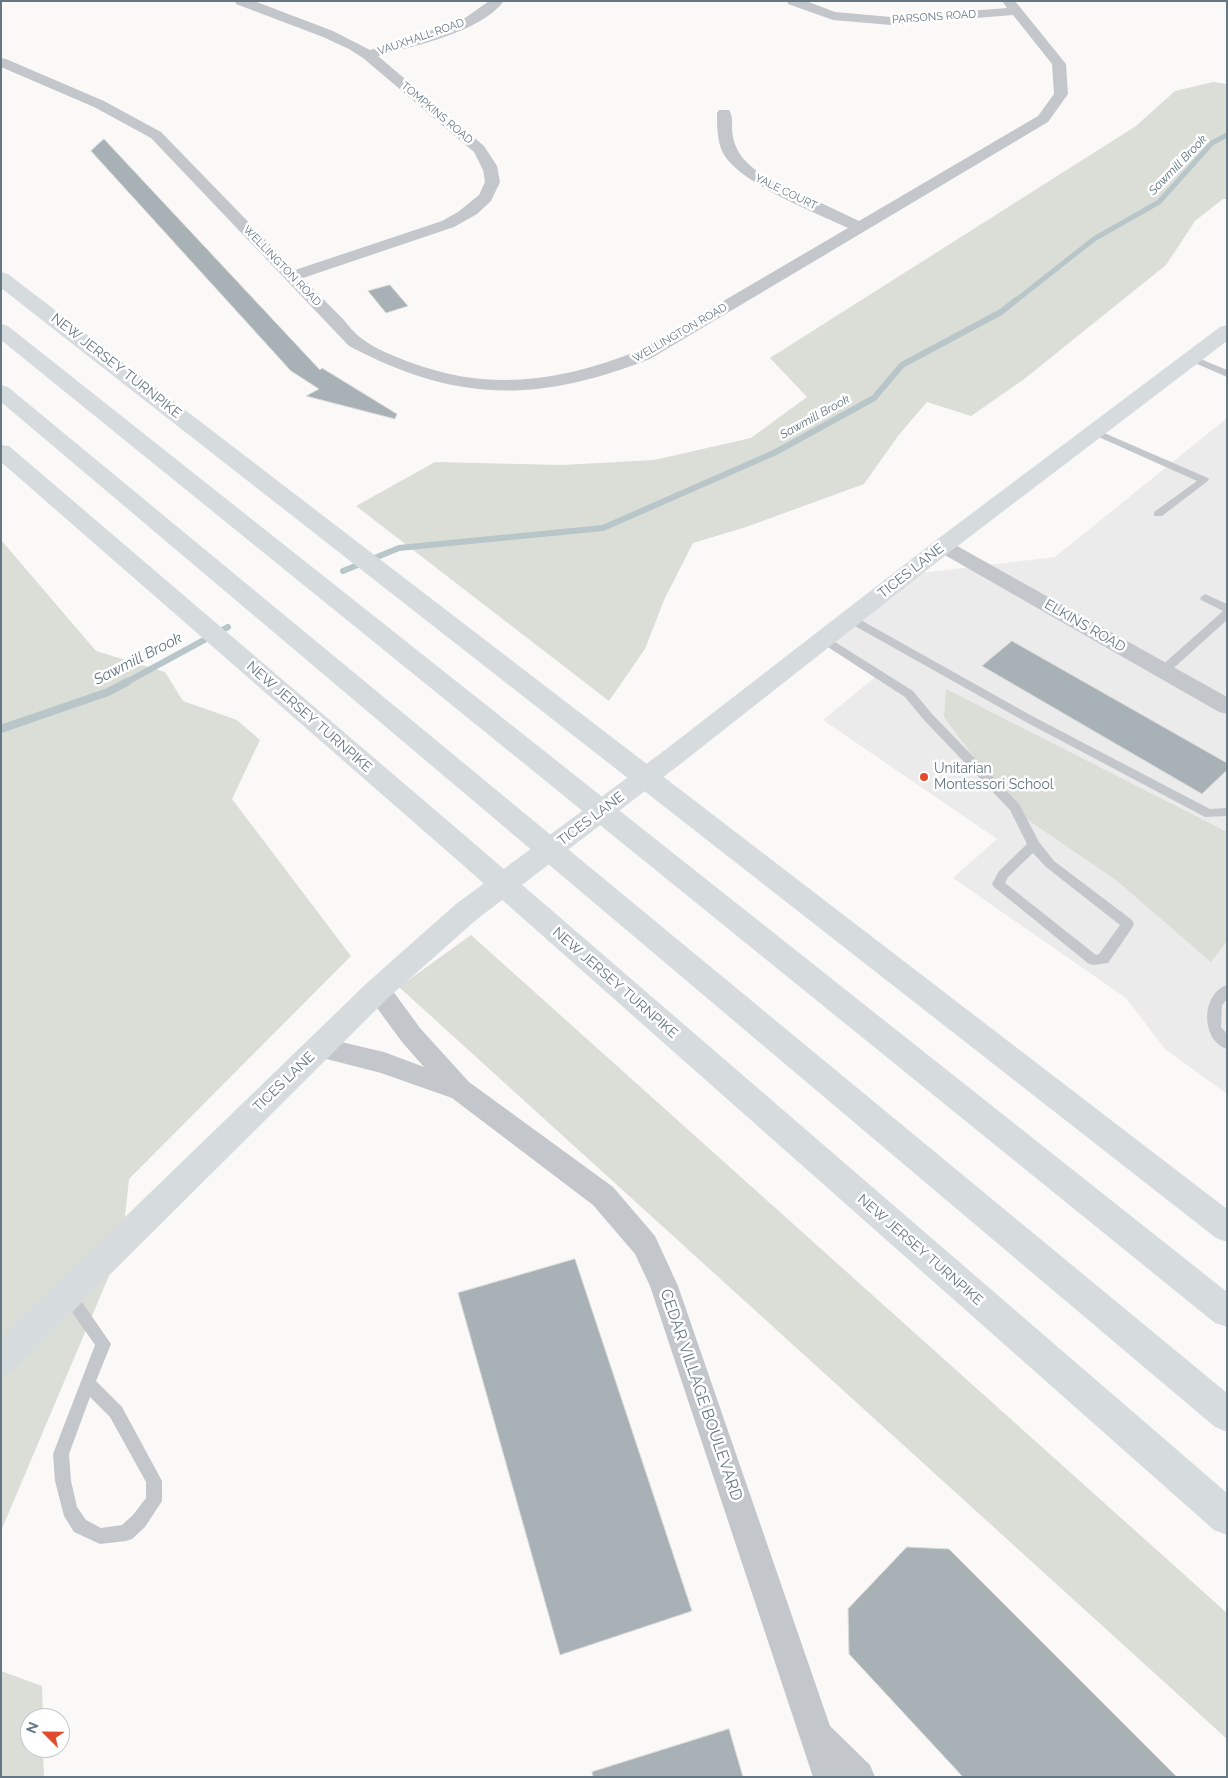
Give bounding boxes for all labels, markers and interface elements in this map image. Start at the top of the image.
street label: PARSONS ROAD [891,7,977,27]
street label: VAUXHALL ROAD [376,16,466,58]
street label: TOMPKINS ROAD [399,79,475,147]
water label: Sawmill Brook [1146,132,1210,198]
street label: YALE COURT [753,171,819,213]
street label: WELLINGTON ROAD [240,223,324,309]
street label: WELLINGTON ROAD [631,301,729,365]
street label: NEW JERSEY TURNPIKE [48,310,184,422]
water label: Sawmill Brook [778,392,852,442]
street label: TICES LANE [875,540,947,602]
street label: ELKINS ROAD [1041,596,1129,656]
water label: Sawmill Brook [91,629,185,689]
street label: NEW JERSEY TURNPIKE [243,658,375,776]
place label: Unitarian Montessori School [934,761,1054,794]
marker: Unitarian Montessori School [918,771,930,783]
street label: TICES LANE [554,788,628,850]
street label: NEW JERSEY TURNPIKE [549,924,681,1042]
street label: TICES LANE [250,1048,318,1116]
street label: NEW JERSEY TURNPIKE [854,1191,986,1309]
street label: CEDAR VILLAGE BOULEVARD [656,1287,746,1503]
north arrow [20,1708,70,1758]
text: N [23,1719,42,1736]

